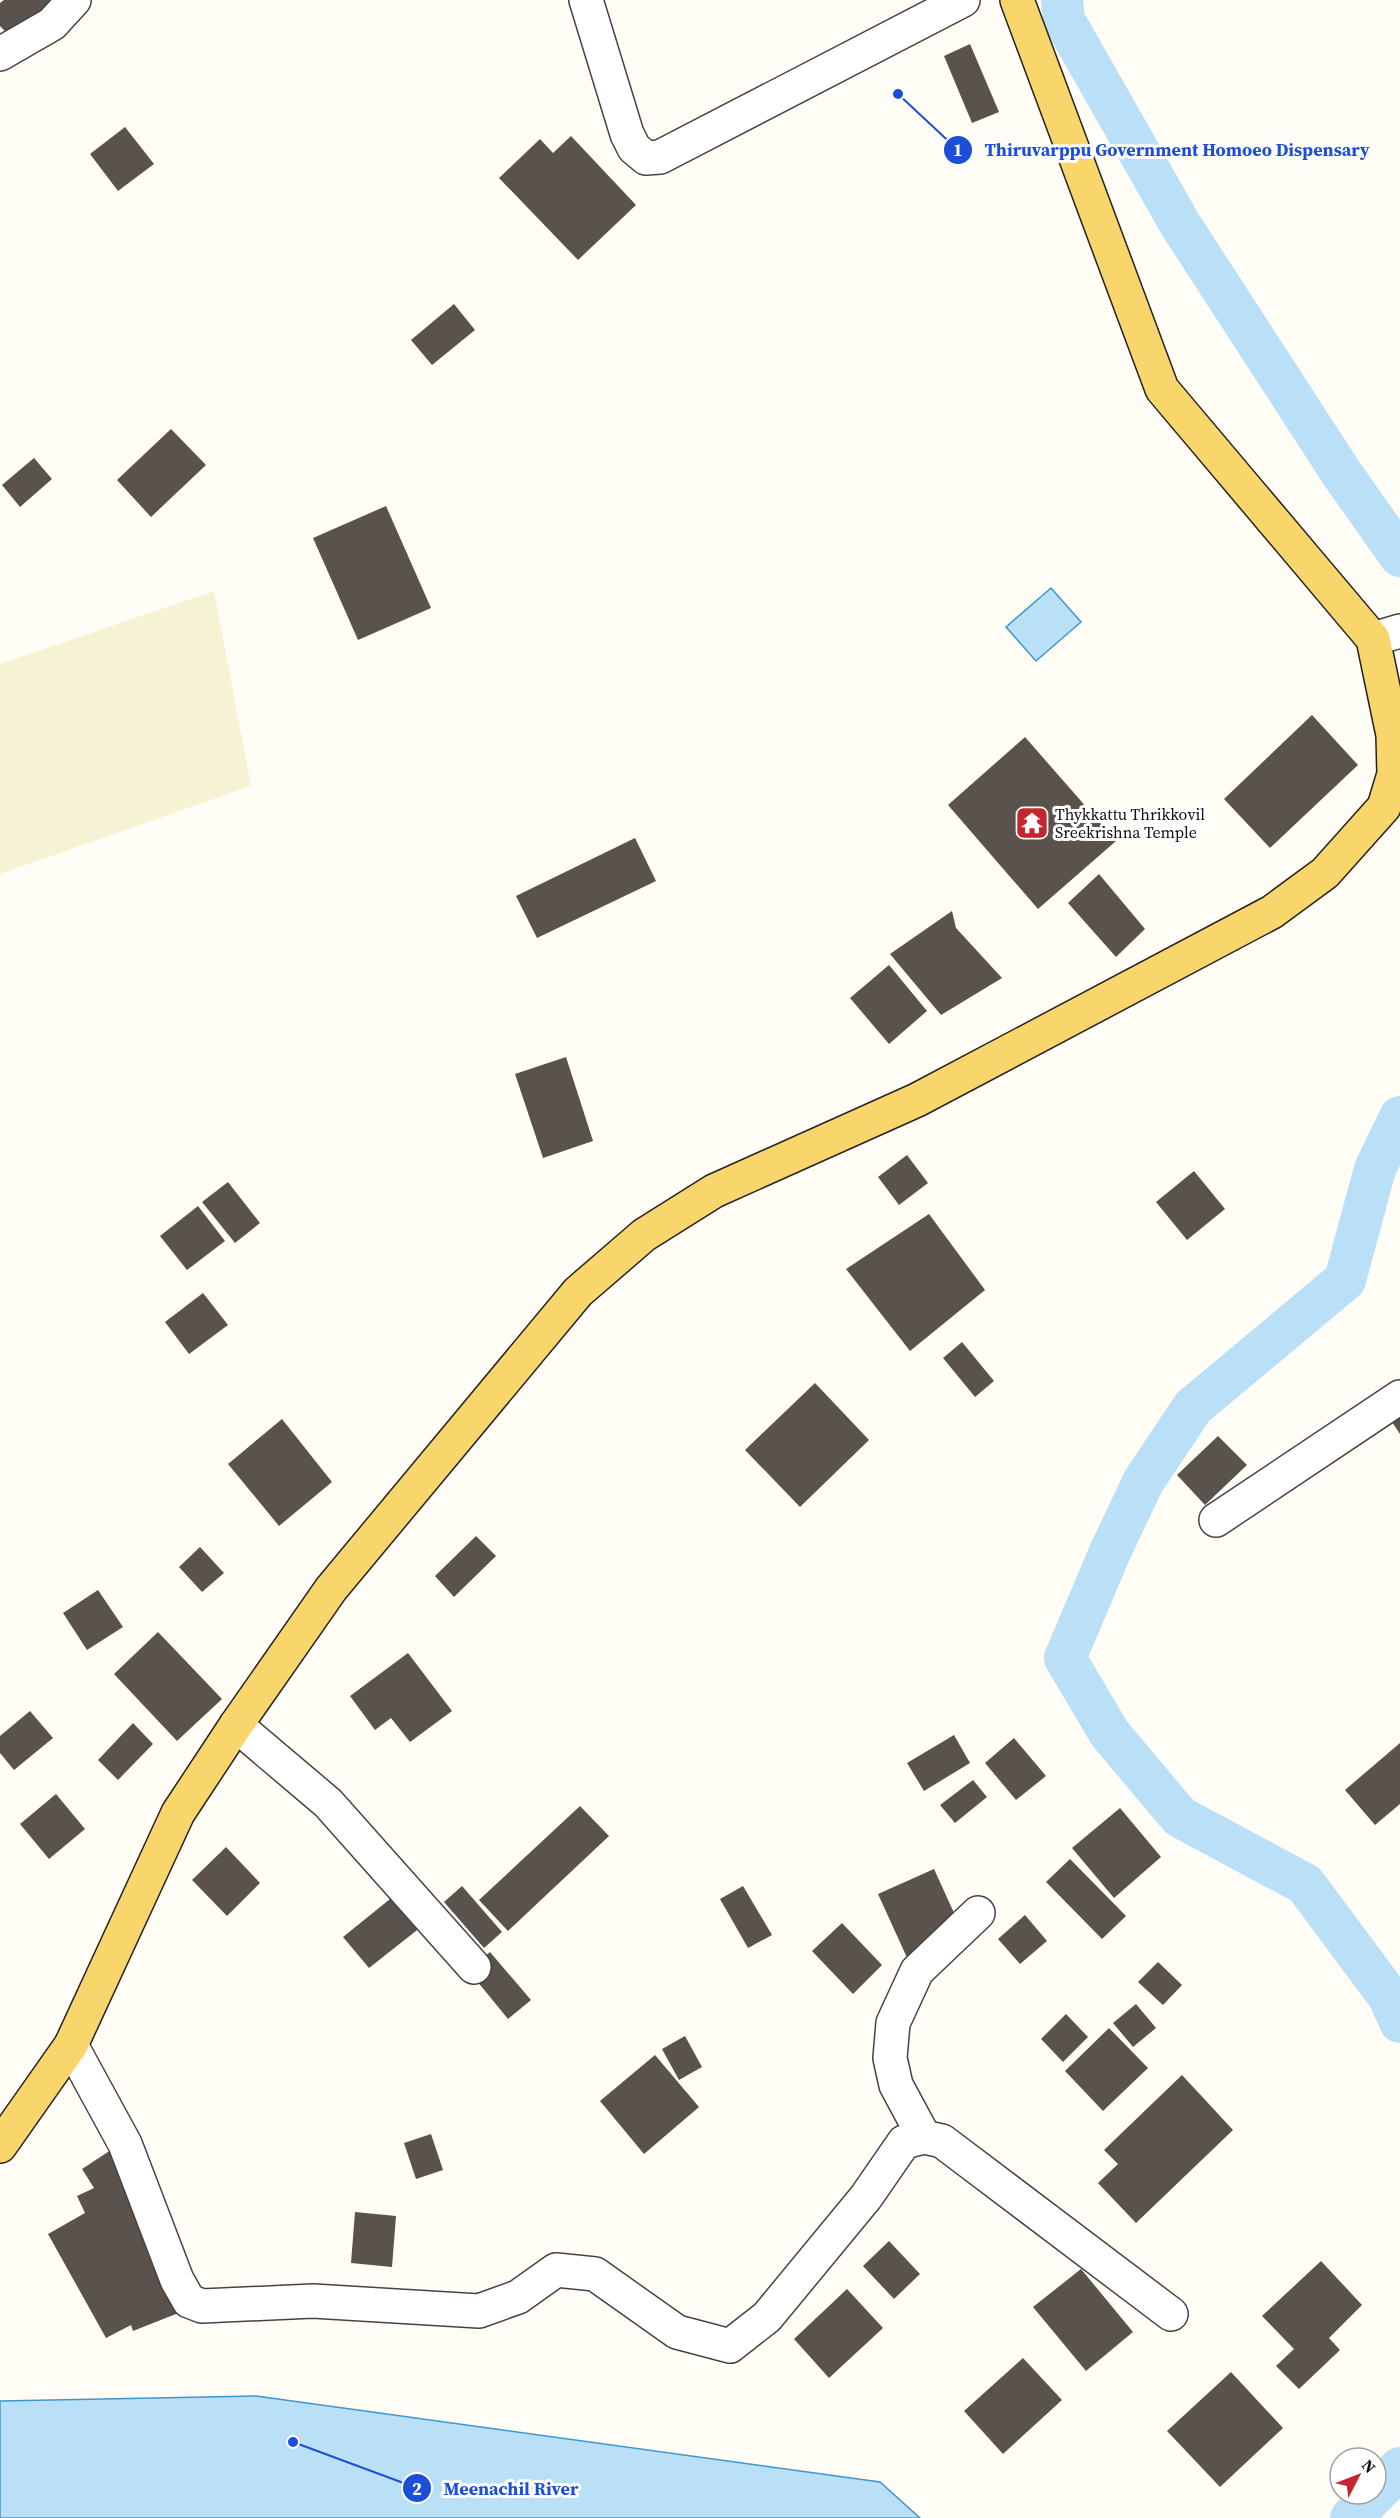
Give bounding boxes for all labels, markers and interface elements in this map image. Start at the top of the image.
callout: Thiruvarppu Government Homoeo Dispensary [943,132,1382,168]
text: 1 [953,137,963,162]
text: Thiruvarppu Government Homoeo Dispensary [984,137,1370,162]
place label: Thykkattu Thrikkovil Sreekrishna Temple [1055,803,1205,843]
temple icon: Thykkattu Thrikkovil Sreekrishna Temple [1014,805,1050,841]
north arrow [1328,2446,1388,2506]
text: N [1357,2454,1381,2478]
callout: Meenachil River [402,2470,591,2506]
text: 2 [412,2476,422,2501]
text: Meenachil River [444,2476,579,2501]

